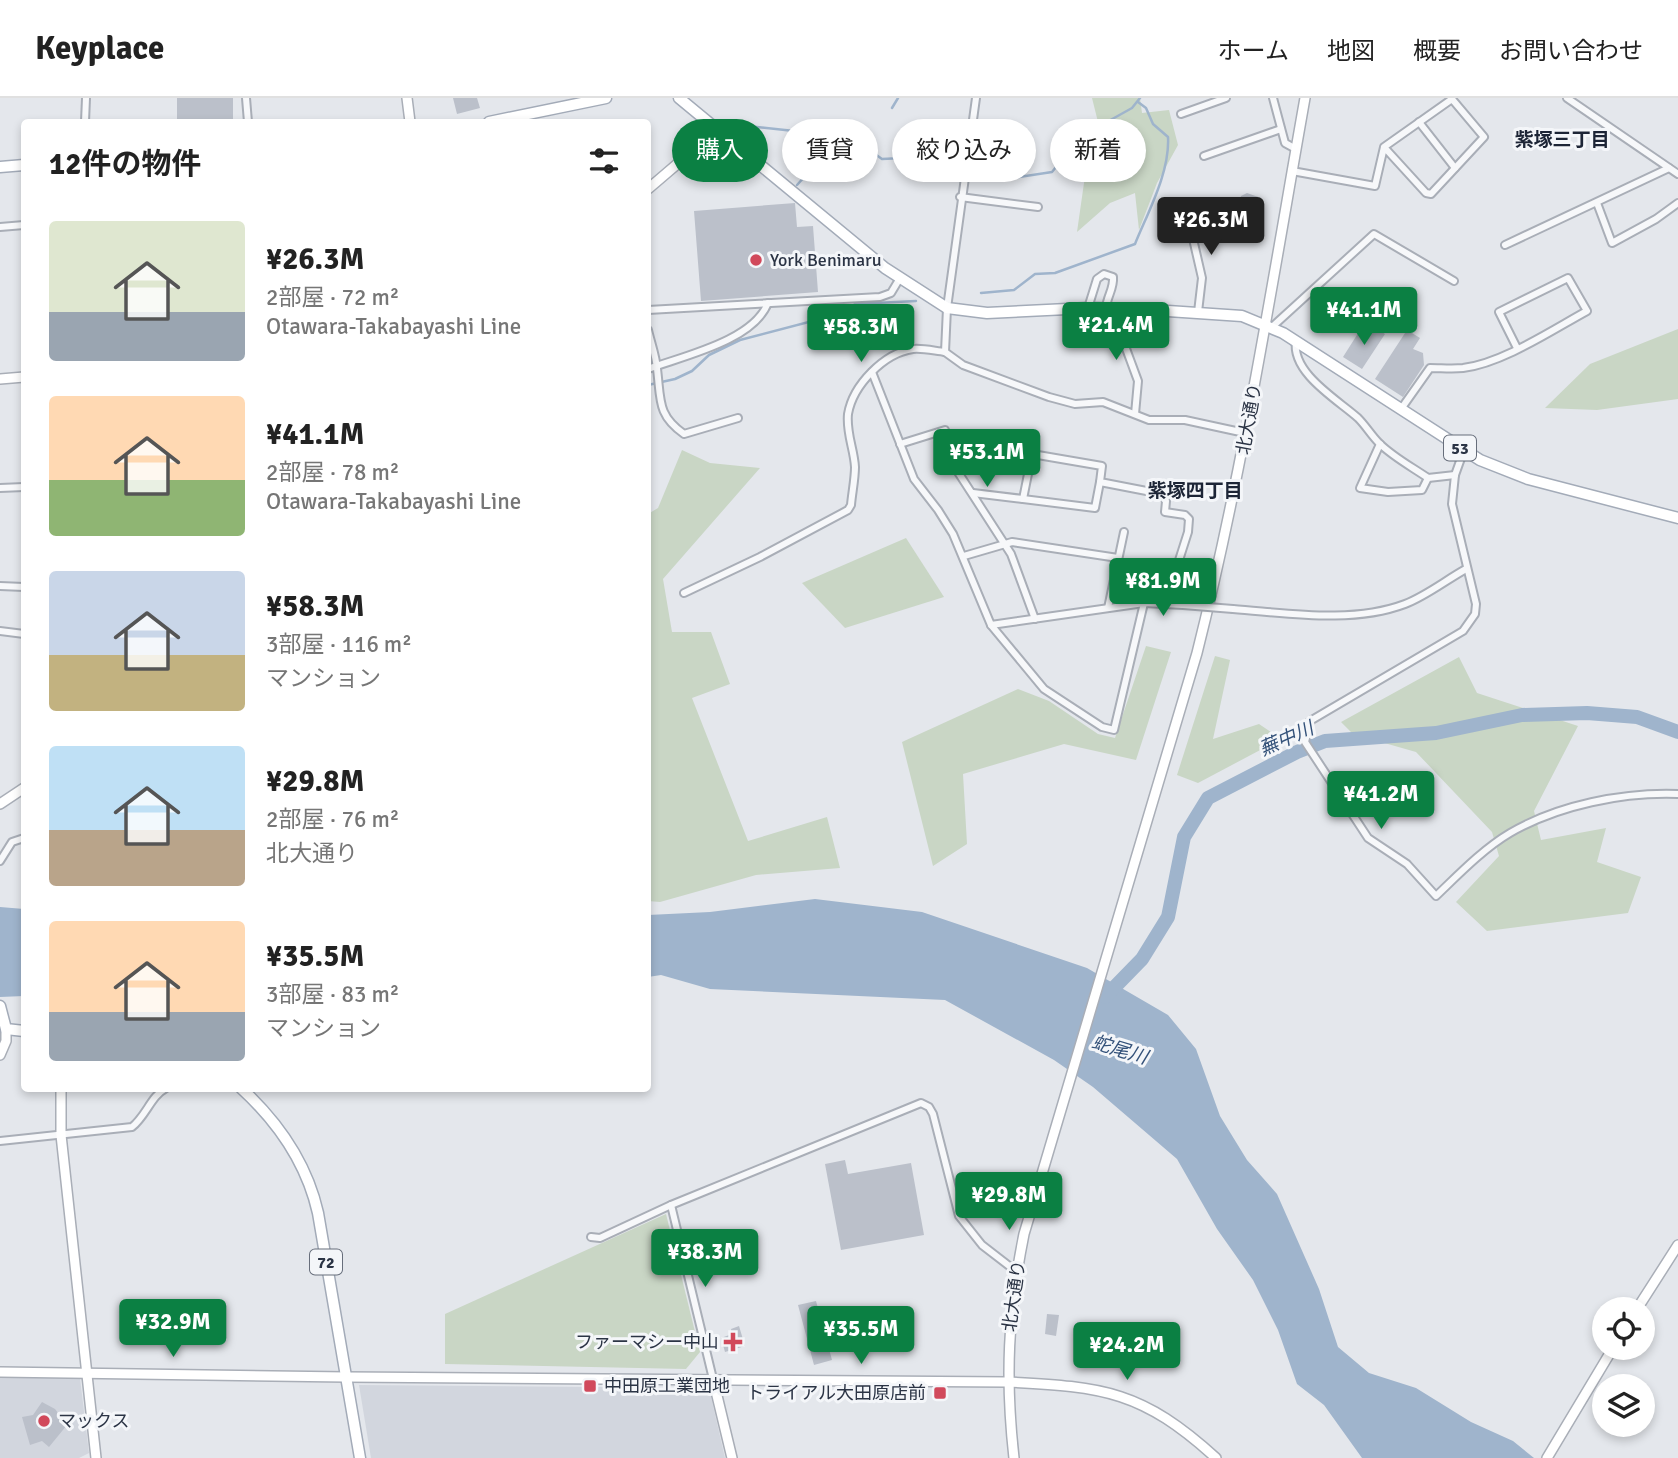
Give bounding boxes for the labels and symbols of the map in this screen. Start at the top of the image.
district label: 紫塚三丁目 [1514,128,1610,152]
pin: ¥26.3M [1154,198,1268,257]
place label: York Benimaru [770,249,882,271]
marker: York Benimaru [748,252,764,268]
pin: ¥41.1M [1307,288,1421,347]
pin: ¥21.4M [1059,302,1173,362]
pin: ¥58.3M [804,304,918,364]
street label: 北大通り [1232,382,1266,456]
pin: ¥53.1M [930,430,1044,489]
road number: 53 [1444,436,1476,460]
district label: 紫塚四丁目 [1147,479,1243,503]
pin: ¥81.9M [1106,559,1220,618]
water label: 蕪中川 [1255,716,1319,761]
pin: ¥41.2M [1324,772,1438,831]
water label: 蛇尾川 [1089,1030,1152,1070]
pin: ¥29.8M [952,1172,1066,1232]
pin: ¥38.3M [648,1230,762,1289]
road number: 72 [310,1250,342,1274]
street label: 北大通り [998,1259,1030,1333]
pin: ¥32.9M [116,1300,230,1359]
pin: ¥35.5M [804,1306,918,1366]
pin: ¥24.2M [1070,1322,1184,1382]
place label: ファーマシー中山 [575,1331,719,1353]
marker: ファーマシー中山 [725,1334,741,1350]
place label: 中田原工業団地 [604,1375,730,1397]
marker: 中田原工業団地 [582,1378,598,1394]
place label: トライアル大田原店前 [746,1382,926,1404]
marker: トライアル大田原店前 [932,1385,948,1401]
place label: マックス [58,1410,129,1432]
marker: マックス [36,1413,52,1429]

